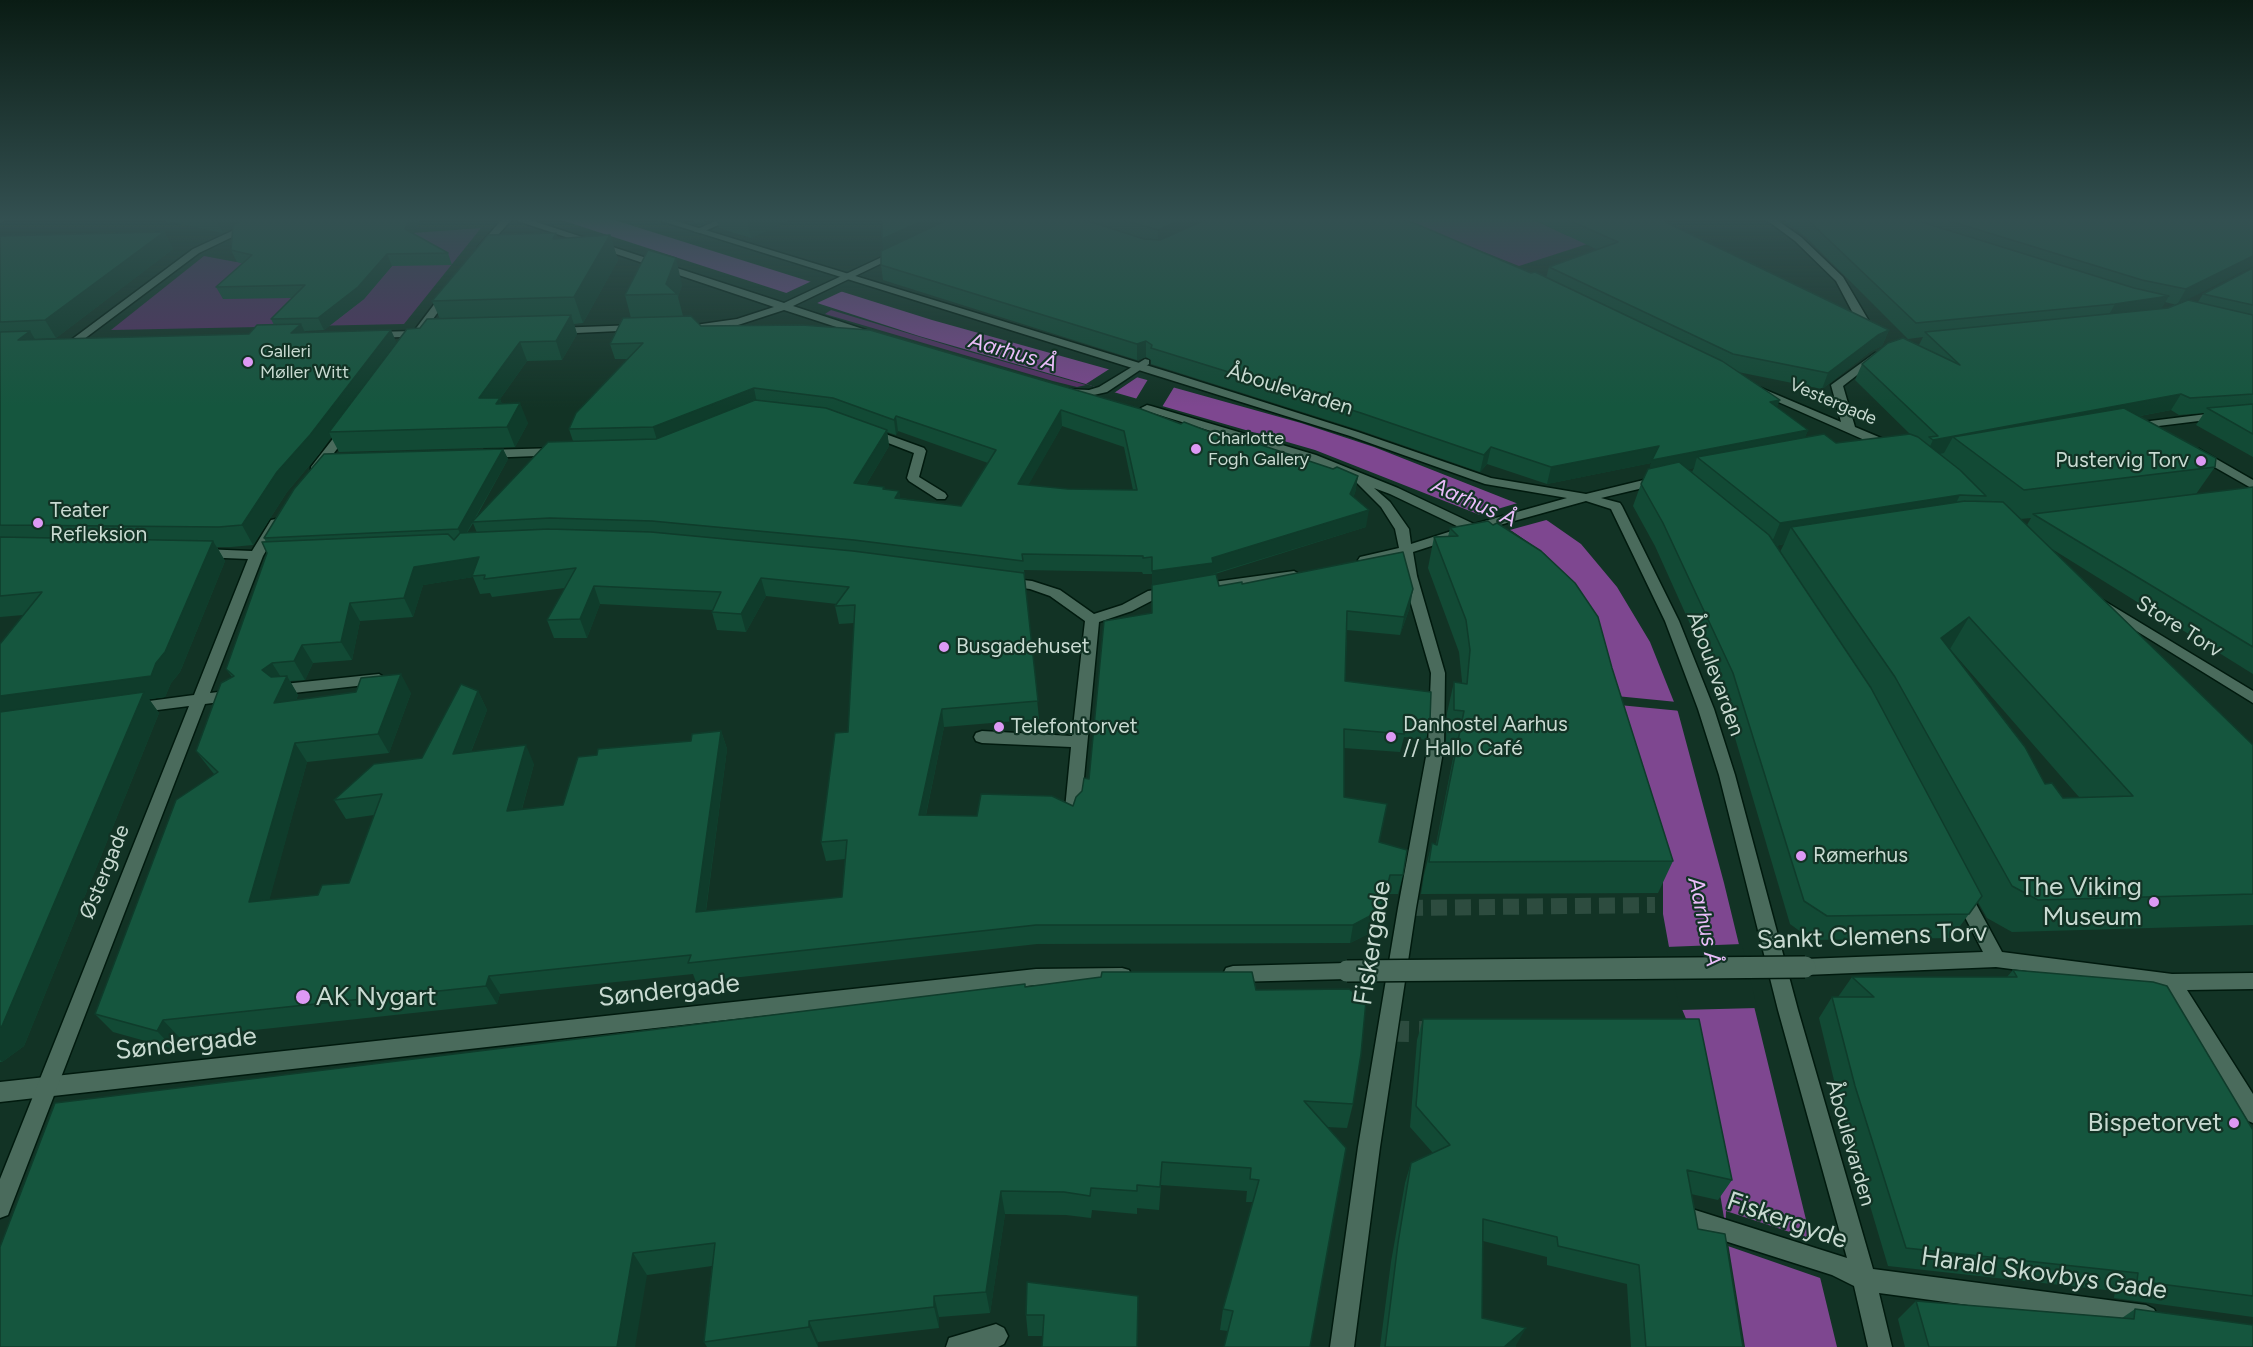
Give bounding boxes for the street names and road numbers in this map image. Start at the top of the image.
street label: Åboulevarden [1224,359,1356,421]
street label: Vestergade [1786,374,1880,430]
street label: Store Torv [2131,591,2227,663]
street label: Åboulevarden [1681,609,1749,739]
street label: Østergade [75,821,135,923]
street label: Fiskergade [1348,879,1398,1007]
street label: Sankt Clemens Torv [1756,917,1988,957]
street label: Søndergade [597,968,741,1014]
street label: Søndergade [114,1021,258,1067]
street label: Åboulevarden [1820,1077,1880,1209]
street label: Fiskergyde [1723,1186,1851,1256]
street label: Harald Skovbys Gade [1919,1241,2169,1307]

